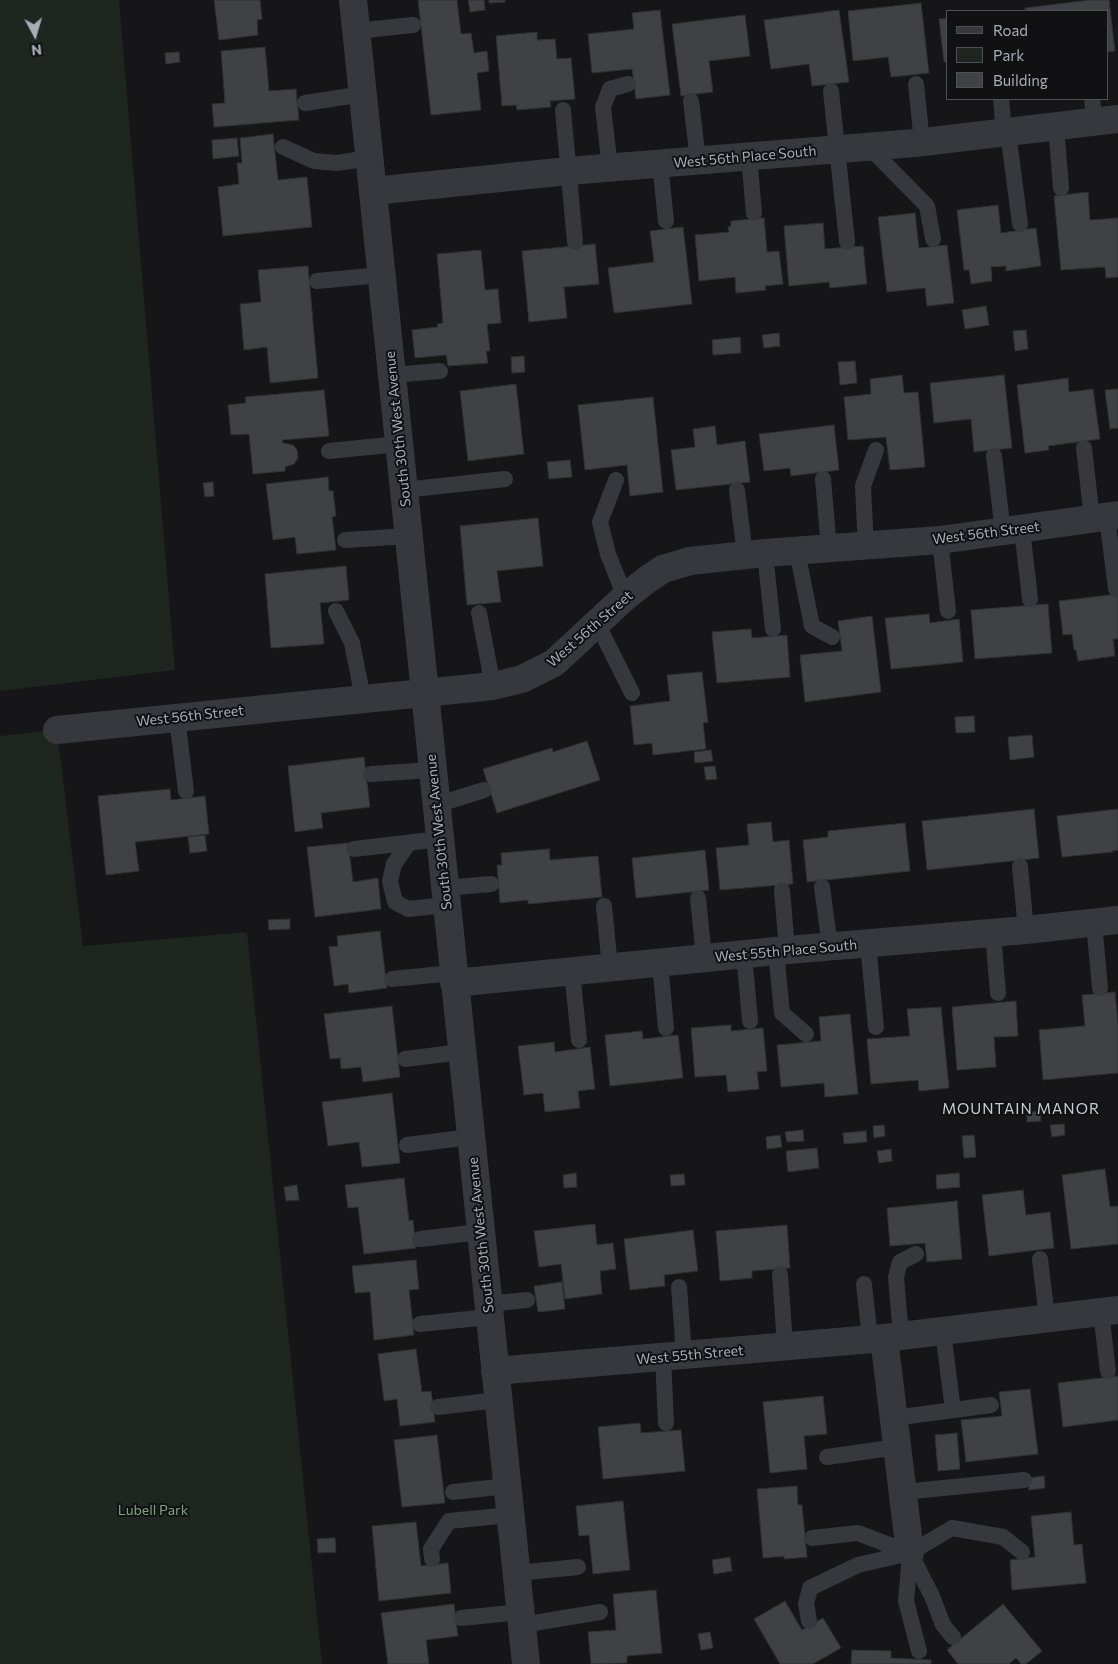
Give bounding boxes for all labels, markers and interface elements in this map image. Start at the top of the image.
north arrow [10,10,60,60]
legend [946,10,1108,100]
text: Road [993,21,1028,39]
text: N [31,41,43,59]
text: Park [993,46,1024,64]
text: Building [993,71,1048,89]
street label: West 56th Place South [673,142,817,172]
street label: South 30th West Avenue [381,350,415,508]
street label: West 56th Street [931,518,1041,548]
street label: West 56th Street [544,587,636,671]
street label: West 56th Street [135,702,245,730]
street label: South 30th West Avenue [422,753,456,911]
street label: West 55th Place South [714,936,858,966]
district label: MOUNTAIN MANOR [940,1100,1102,1118]
street label: South 30th West Avenue [464,1156,498,1314]
street label: West 55th Street [636,1342,744,1368]
park label: Lubell Park [118,1502,188,1518]

